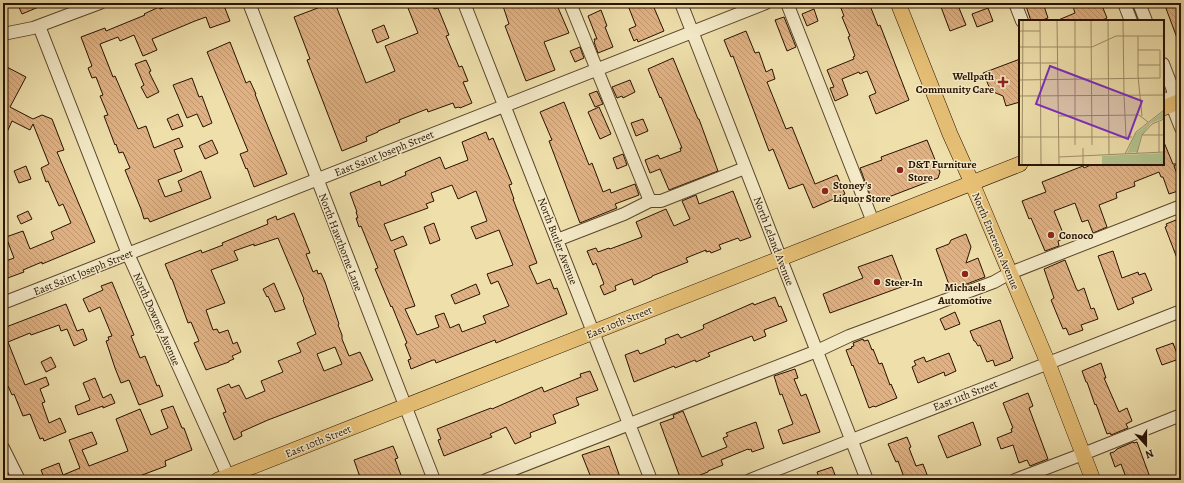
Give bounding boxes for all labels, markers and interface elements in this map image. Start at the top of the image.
inset map [1019,20,1164,165]
place label: Wellpath Community Care [916,69,994,97]
marker: Wellpath Community Care [997,76,1009,88]
street label: East Saint Joseph Street [332,126,437,180]
place label: D&T Furniture Store [908,157,977,185]
marker: D&T Furniture Store [895,165,905,175]
place label: Stoney's Liquor Store [833,178,891,206]
marker: Stoney's Liquor Store [820,186,830,196]
street label: North Emerson Avenue [968,190,1023,292]
street label: North Hawthorne Lane [315,191,366,293]
street label: North Leland Avenue [750,194,797,288]
street label: North Butler Avenue [534,196,581,287]
place label: Conoco [1059,228,1094,243]
marker: Conoco [1046,230,1056,240]
street label: East Saint Joseph Street [31,245,136,299]
marker: Michaels Automotive [960,269,970,279]
street label: North Downey Avenue [129,270,184,368]
place label: Steer-In [885,275,923,290]
marker: Steer-In [872,277,882,287]
place label: Michaels Automotive [937,280,992,308]
street label: East 10th Street [584,302,655,343]
street label: East 11th Street [931,376,1000,415]
street label: East 10th Street [283,421,354,462]
north arrow [1126,425,1166,465]
text: N [1143,445,1156,462]

